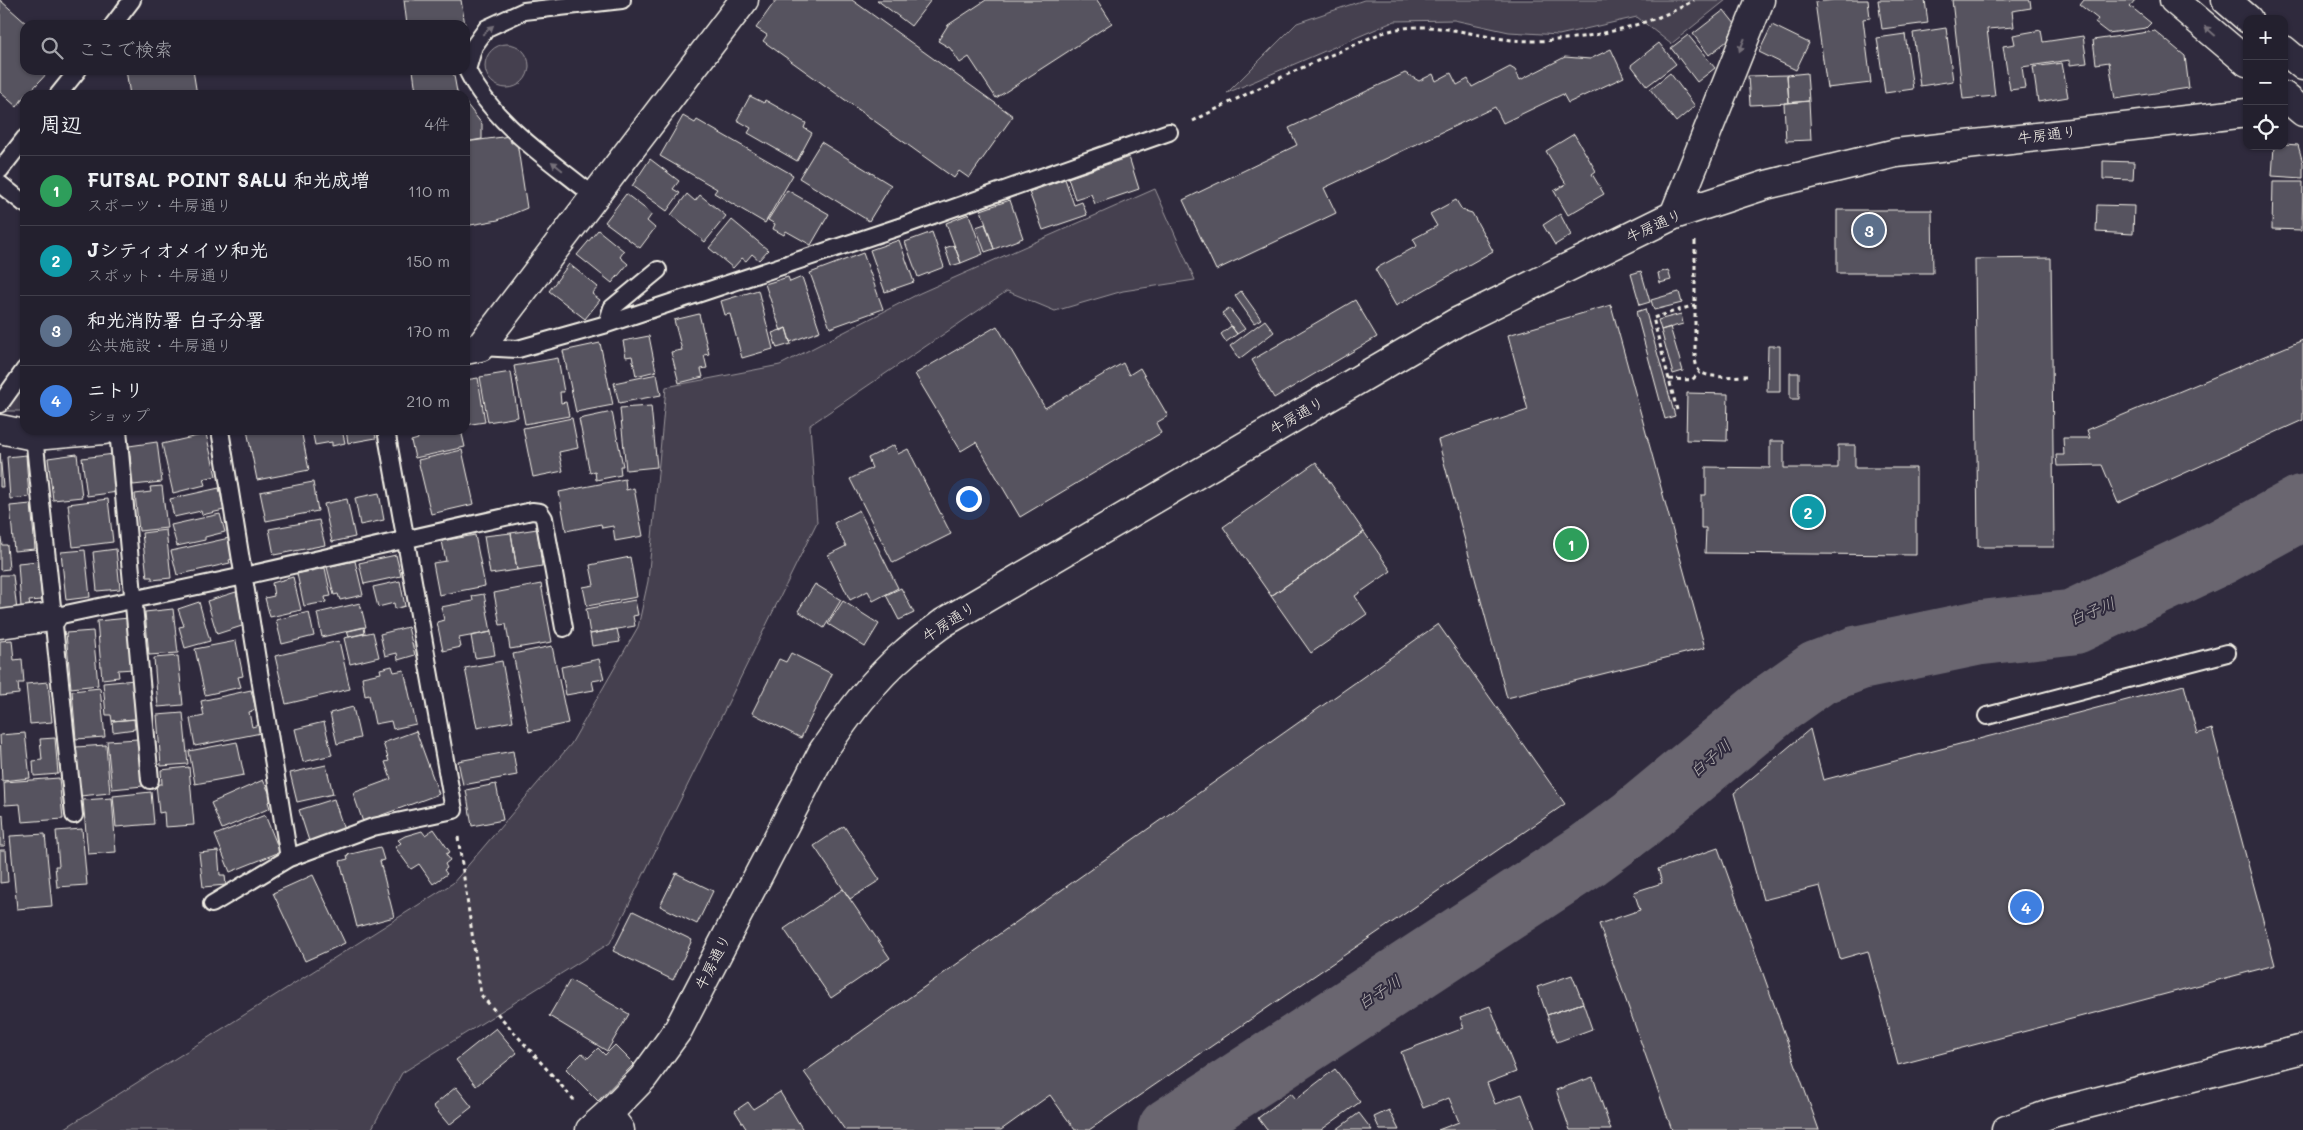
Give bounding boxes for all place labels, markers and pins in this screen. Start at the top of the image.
pin: 3 [1853,211,1885,249]
pin: 2 [1792,493,1824,531]
pin: 1 [1555,525,1587,563]
pin: 4 [2010,888,2042,926]

